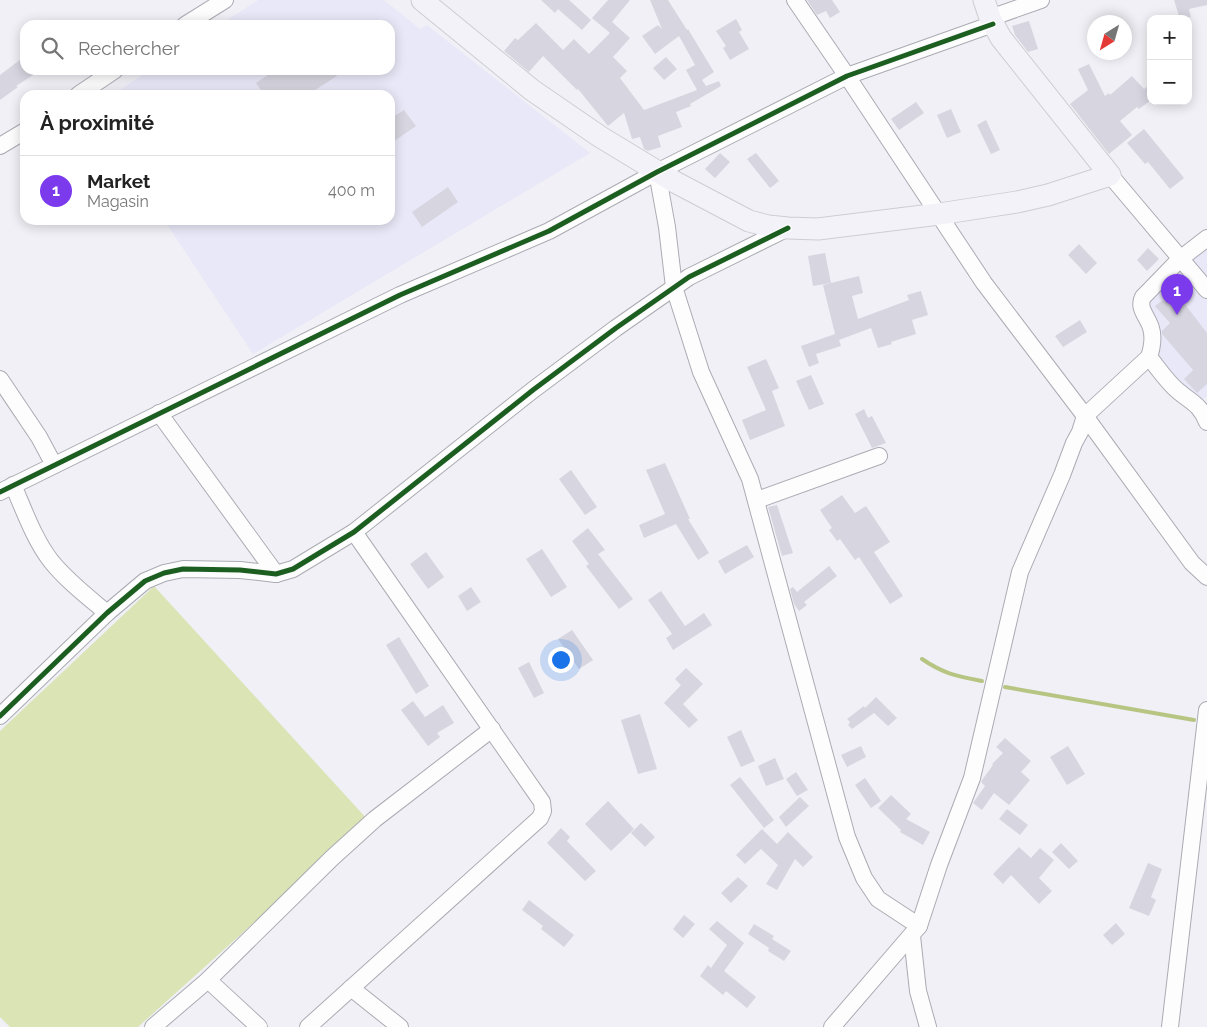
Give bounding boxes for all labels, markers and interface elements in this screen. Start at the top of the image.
north arrow [1087,15,1132,60]
map controls [1147,15,1192,105]
button: + [1147,15,1192,60]
search box [20,20,395,75]
icon: search [38,34,66,62]
text: Rechercher [78,37,180,59]
button: − [1147,60,1192,105]
text: À proximité [40,110,154,135]
text: Market [87,170,150,192]
text: 1 [52,181,60,200]
text: 400 m [328,181,375,200]
text: Magasin [87,192,149,211]
pin: 1 [1161,274,1193,315]
your location [548,647,574,673]

